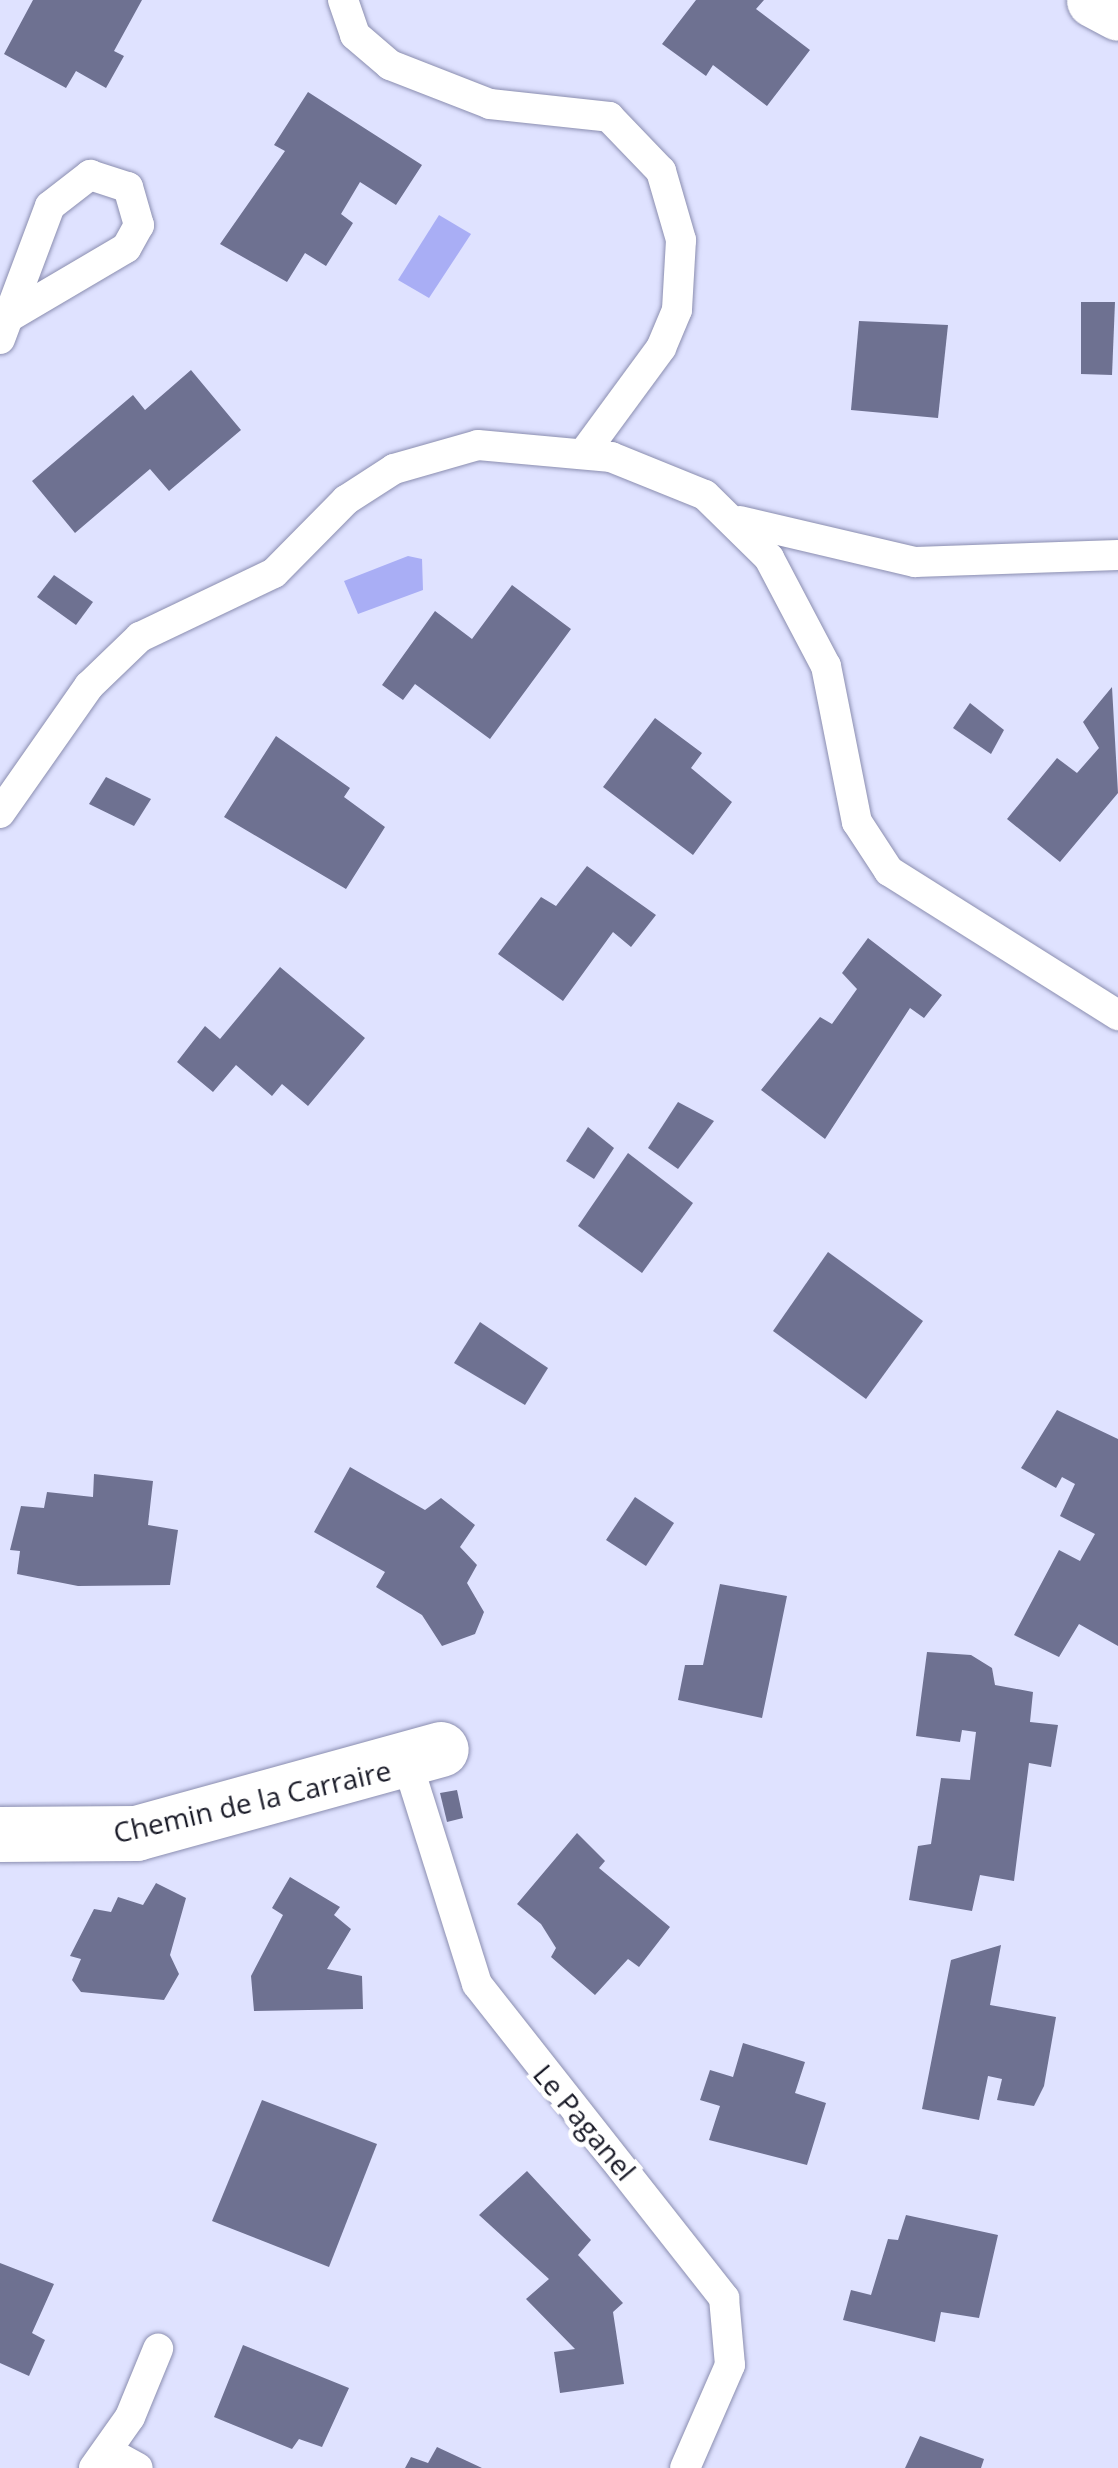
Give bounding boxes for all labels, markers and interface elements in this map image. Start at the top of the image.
street label: Chemin de la Carraire [110,1753,394,1849]
street label: Le Paganel [527,2057,643,2187]

